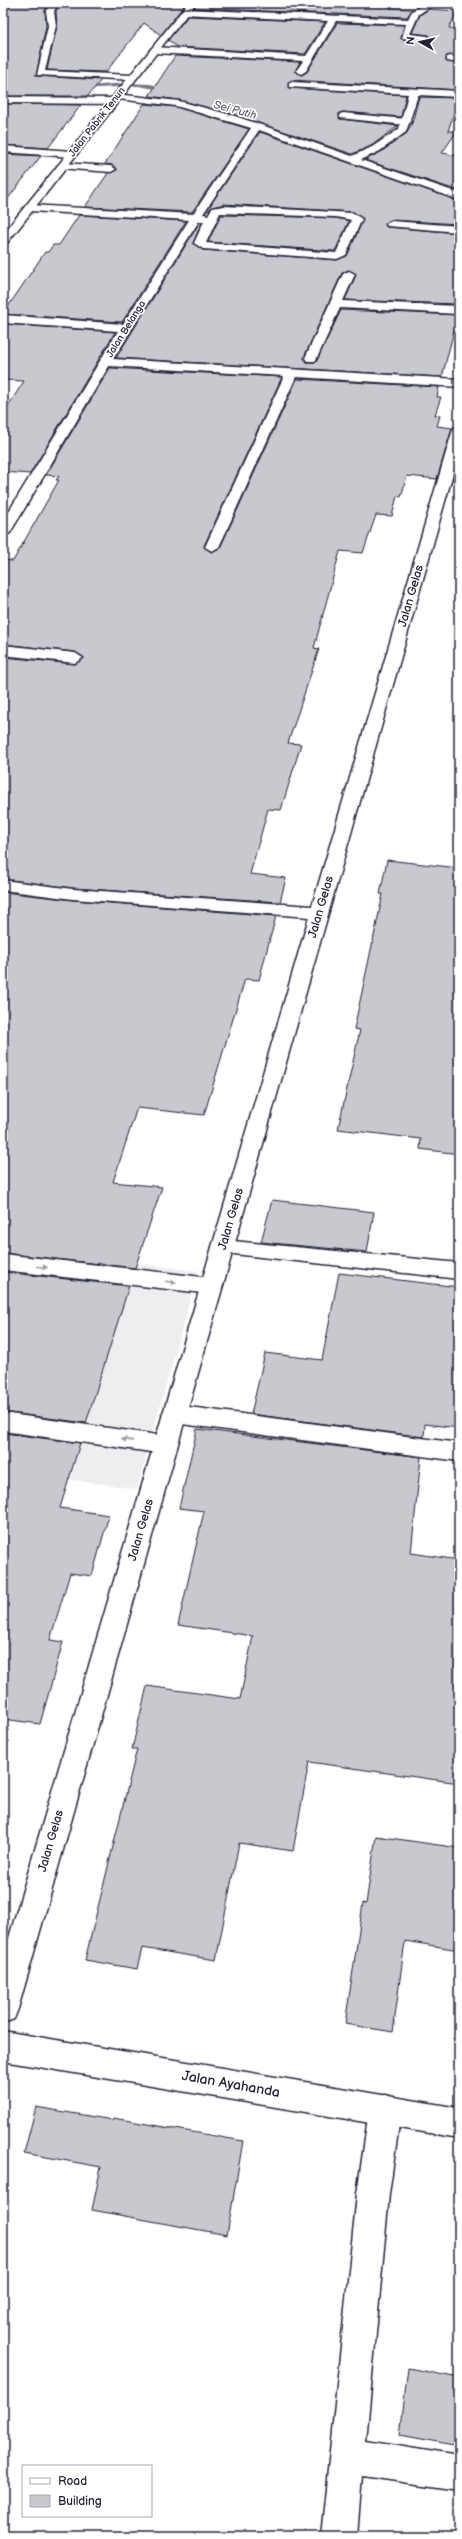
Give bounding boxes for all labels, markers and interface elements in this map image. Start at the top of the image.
north arrow [400,22,440,62]
text: N [404,36,418,46]
street label: Jalan Pabrik Tenun [66,85,128,159]
water label: Sei Putih [212,98,258,122]
street label: Jalan Belanga [104,298,148,360]
street label: Jalan Gelas [395,563,427,629]
street label: Jalan Gelas [305,874,337,940]
street label: Jalan Gelas [215,1186,247,1252]
one-way arrow [36,1264,48,1270]
one-way arrow [165,1279,177,1285]
one-way arrow [121,1437,133,1443]
street label: Jalan Gelas [125,1497,157,1563]
street label: Jalan Gelas [35,1808,67,1874]
street label: Jalan Ayahanda [181,2067,281,2101]
legend [22,2465,152,2517]
text: Road [58,2474,87,2489]
text: Building [58,2494,102,2509]

